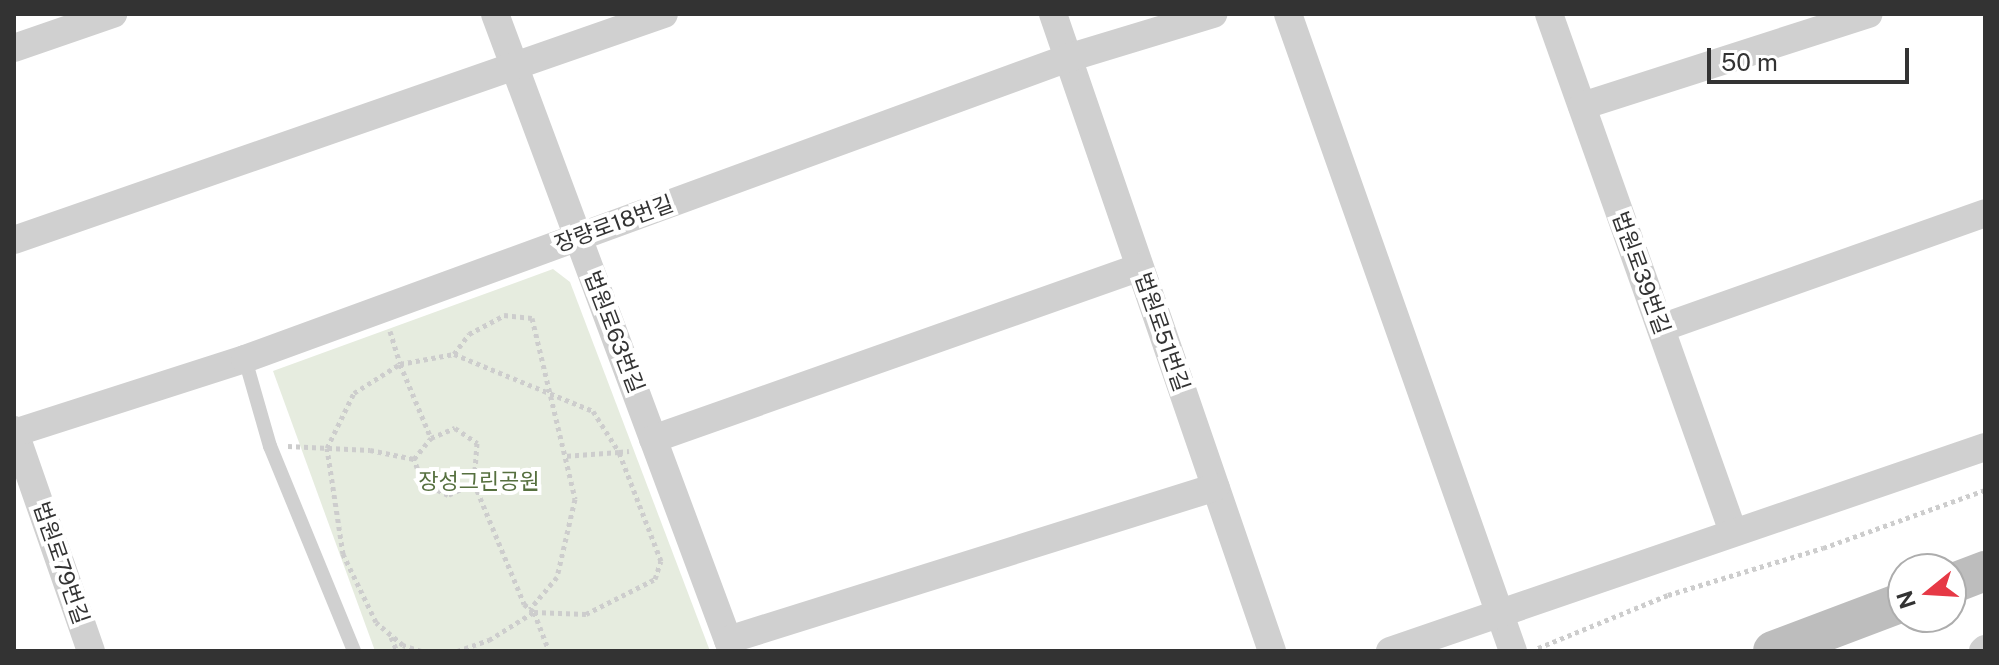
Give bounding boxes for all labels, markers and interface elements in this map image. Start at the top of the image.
scale bar [1711,32,1913,82]
text: 50 m [1721,48,1778,76]
street label: 장량로18번길 [551,190,677,258]
street label: 법원로39번길 [1607,208,1675,338]
street label: 법원로63번길 [579,267,649,397]
street label: 법원로51번길 [1129,269,1195,395]
park label: 장성그린공원 [418,469,540,495]
street label: 법원로79번길 [28,498,94,628]
north arrow [1887,553,1967,633]
text: N [1891,588,1921,612]

